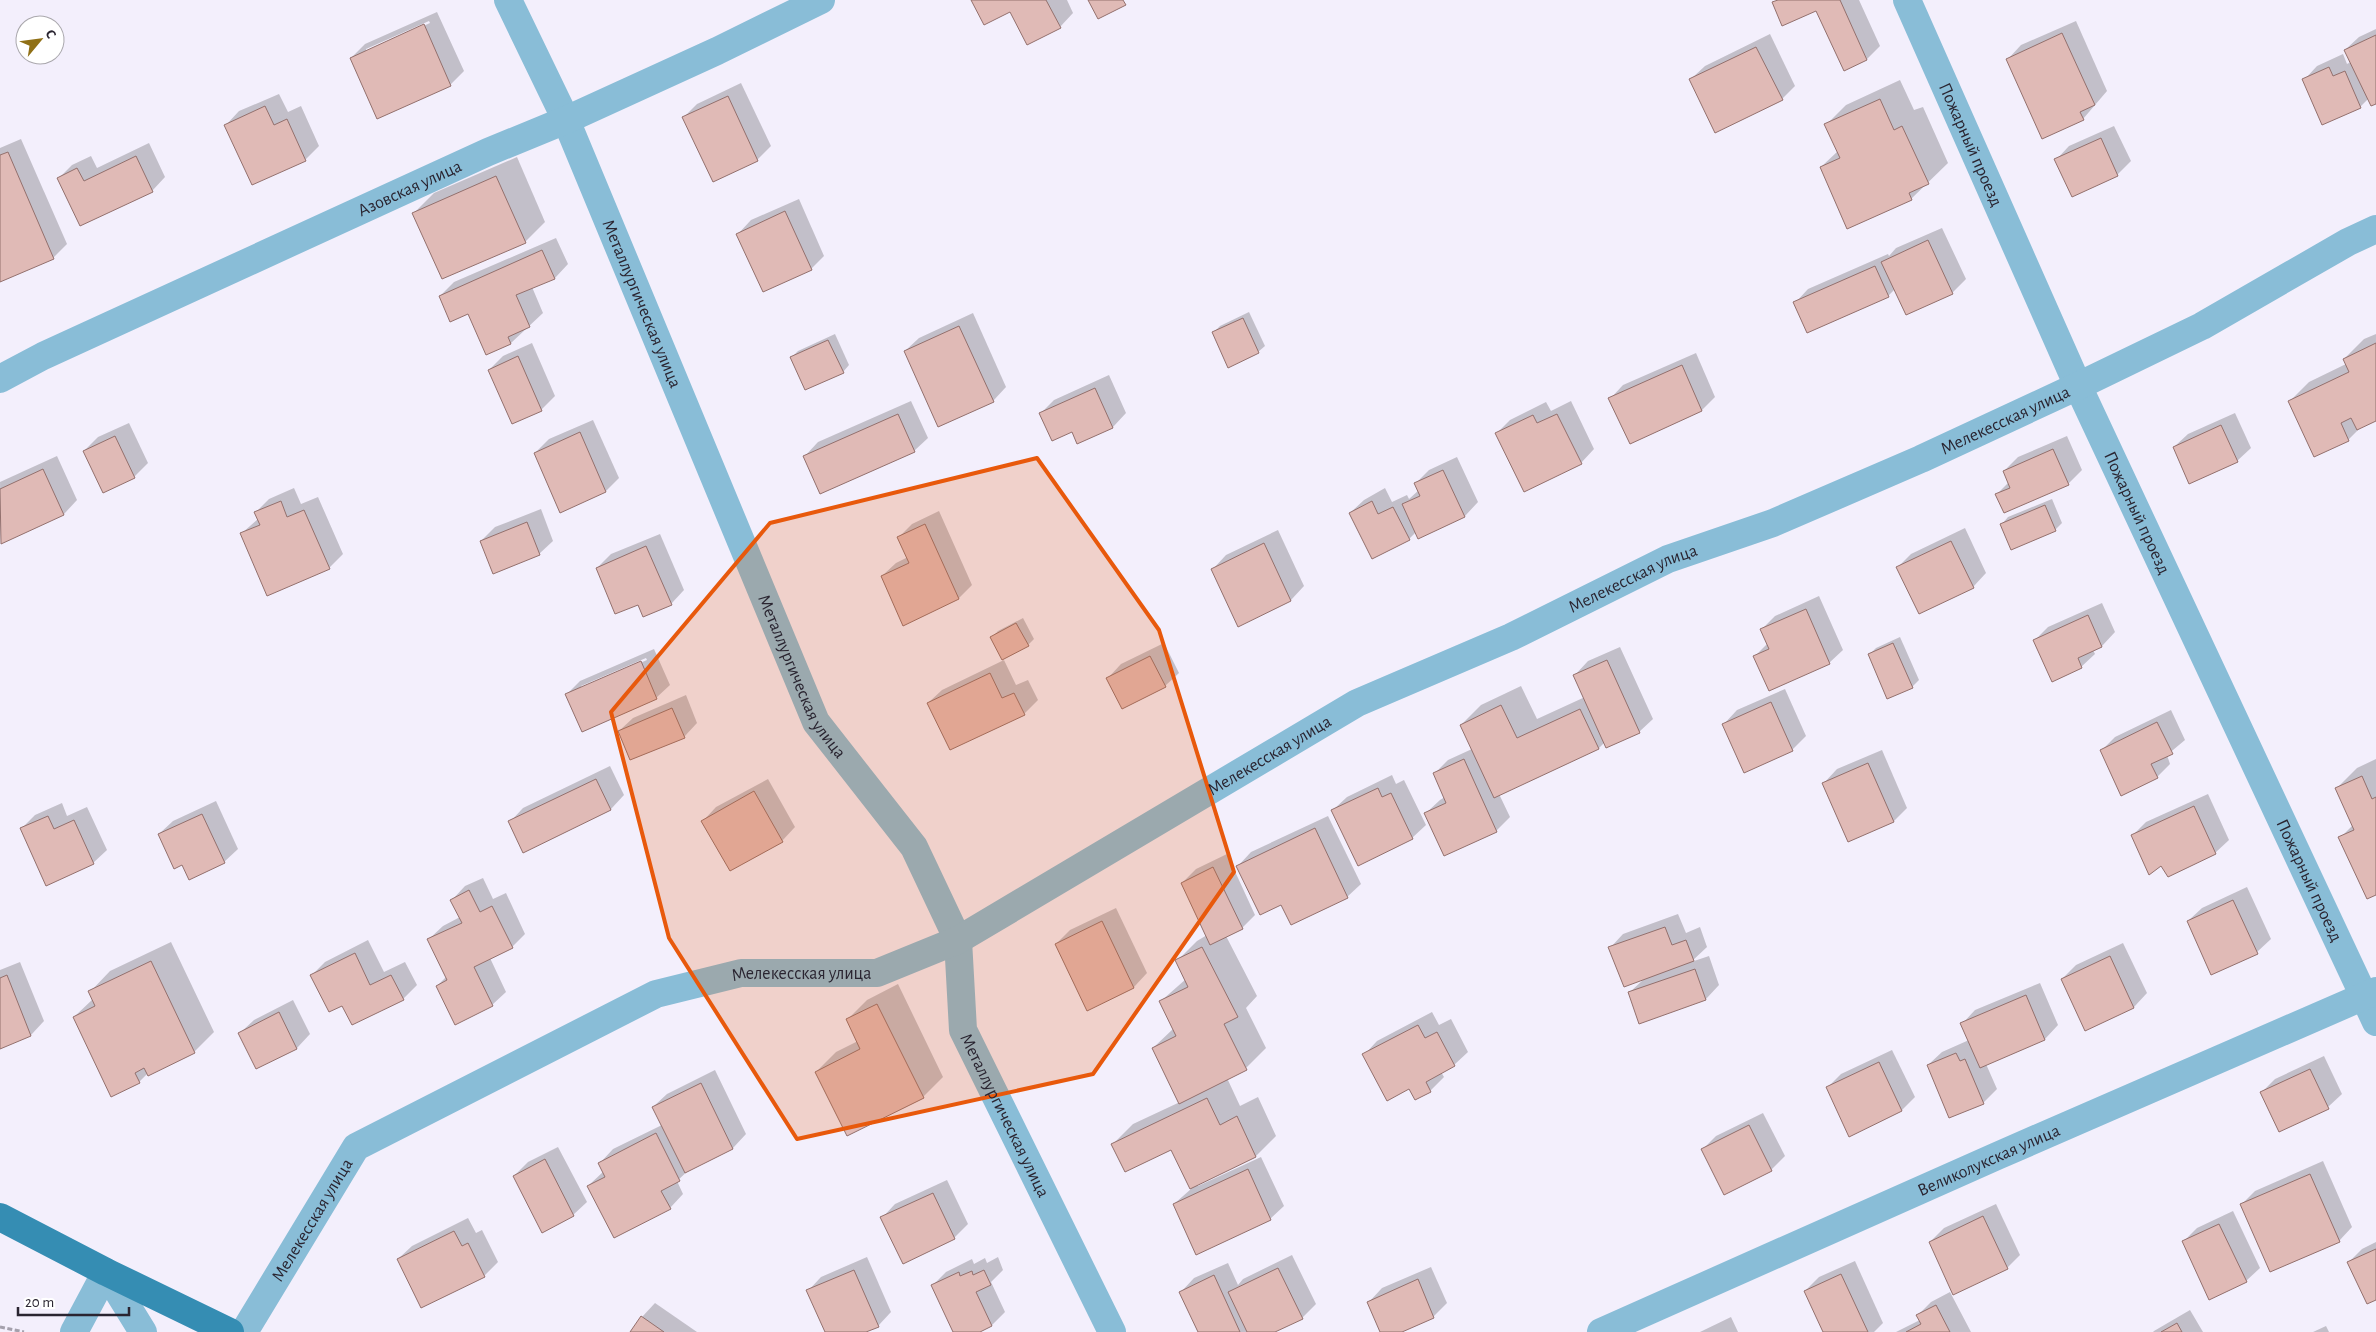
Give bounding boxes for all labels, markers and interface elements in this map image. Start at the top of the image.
north arrow [15,15,65,65]
text: С [42,27,59,41]
street label: Пожарный проезд [1935,80,2005,209]
street label: Азовская улица [355,157,465,220]
street label: Металлургическая улица [598,217,684,391]
street label: Мелекесская улица [1938,383,2073,459]
street label: Пожарный проезд [2100,449,2173,577]
street label: Мелекесская улица [1566,542,1700,617]
street label: Металлургическая улица [754,592,849,762]
street label: Мелекесская улица [1205,712,1335,800]
street label: Пожарный проезд [2272,817,2345,945]
street label: Мелекесская улица [730,964,872,985]
street label: Металлургическая улица [956,1031,1052,1200]
street label: Великолукская улица [1915,1122,2063,1200]
street label: Мелекесская улица [269,1156,357,1285]
scale bar [18,1284,129,1316]
text: 20 m [25,1295,54,1310]

